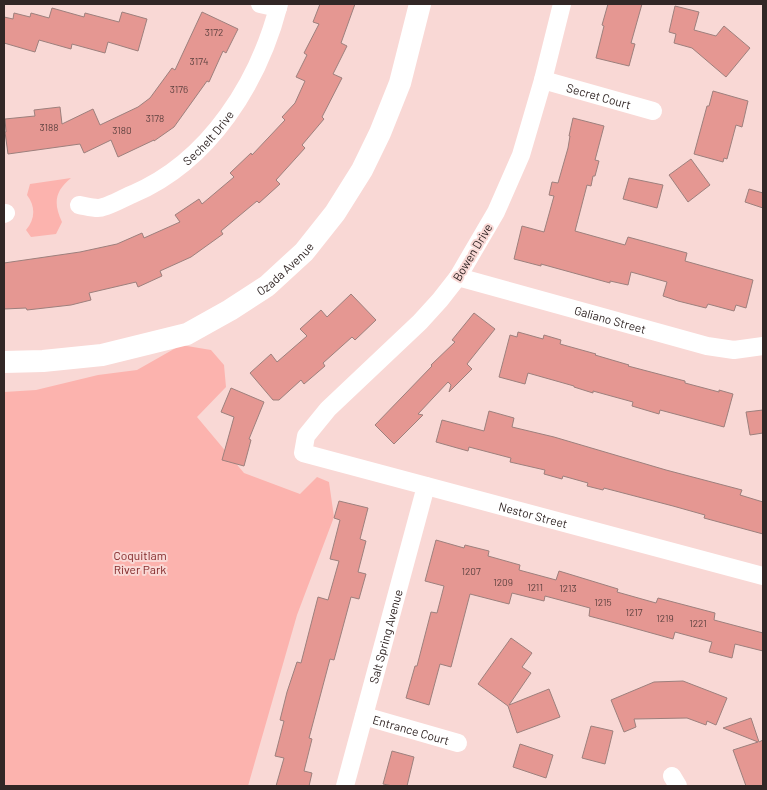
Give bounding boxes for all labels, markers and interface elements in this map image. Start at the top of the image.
house number: 3172 [205,26,223,38]
house number: 3174 [190,55,208,67]
street label: Secret Court [565,80,633,111]
house number: 3176 [170,83,188,95]
street label: Sechelt Drive [180,108,236,168]
house number: 3178 [146,112,164,124]
house number: 3188 [40,121,59,133]
house number: 3180 [112,124,132,136]
street label: Bowen Drive [449,221,495,283]
street label: Ozada Avenue [254,239,316,298]
street label: Galiano Street [573,303,648,336]
street label: Nestor Street [497,499,569,530]
park label: Coquitlam River Park [113,548,167,576]
house number: 1207 [461,565,481,577]
house number: 1209 [493,576,513,588]
house number: 1211 [527,581,543,593]
house number: 1213 [559,582,577,594]
street label: Salt Spring Avenue [366,588,405,685]
house number: 1215 [594,596,612,608]
house number: 1217 [626,606,643,618]
house number: 1219 [656,612,674,624]
house number: 1221 [689,617,707,629]
street label: Entrance Court [371,712,451,747]

